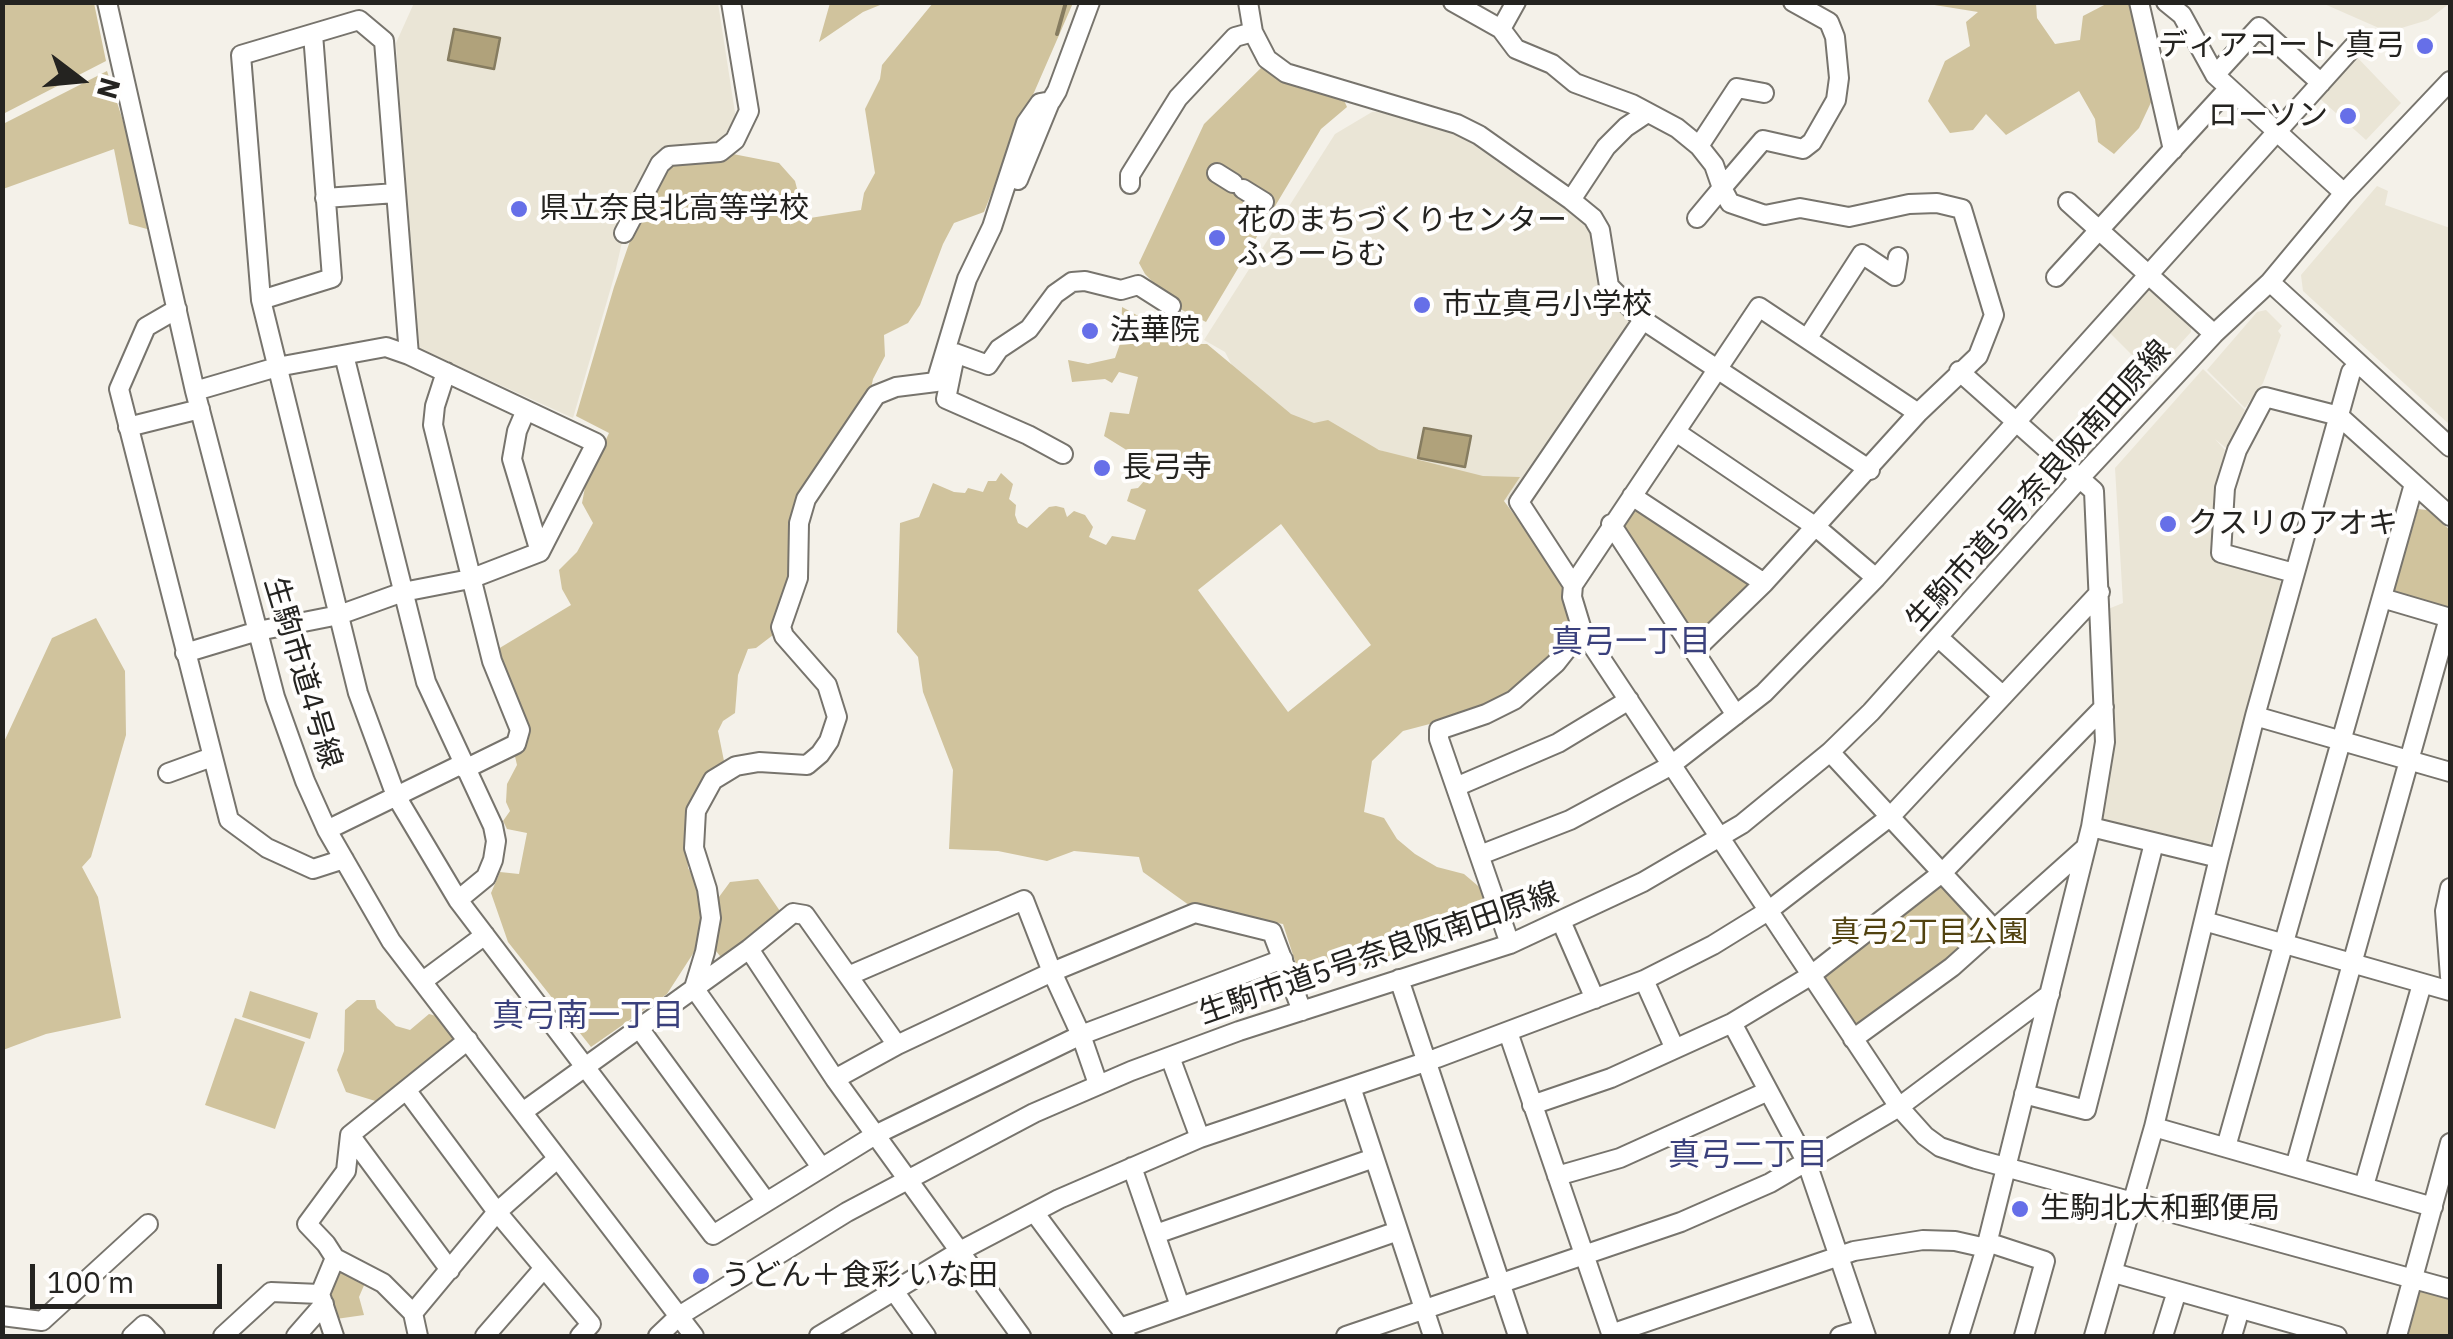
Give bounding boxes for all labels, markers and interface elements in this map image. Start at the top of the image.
place label: ディアコート 真弓 [2158,28,2405,64]
north arrow [30,30,130,130]
marker: ディアコート 真弓 [2414,35,2436,57]
text: N [89,74,130,103]
place label: ローソン [2208,98,2328,134]
marker: ローソン [2337,105,2359,127]
place label: 県立奈良北高等学校 [539,191,809,227]
marker: 県立奈良北高等学校 [508,198,530,220]
place label: 花のまちづくりセンター ふろーらむ [1237,203,1567,274]
marker: 花のまちづくりセンター ふろーらむ [1206,227,1228,249]
place label: 市立真弓小学校 [1442,287,1652,323]
marker: 市立真弓小学校 [1411,294,1433,316]
place label: 法華院 [1110,313,1200,349]
marker: 法華院 [1079,320,1101,342]
street label: 生駒市道5号奈良阪南田原線 [1899,334,2179,638]
place label: 長弓寺 [1122,450,1212,486]
marker: 長弓寺 [1091,457,1113,479]
place label: クスリのアオキ [2188,506,2398,542]
marker: クスリのアオキ [2157,513,2179,535]
street label: 生駒市道4号線 [256,573,348,773]
district label: 真弓一丁目 [1551,624,1711,662]
street label: 生駒市道5号奈良阪南田原線 [1194,875,1564,1033]
park label: 真弓2丁目公園 [1830,915,2028,951]
district label: 真弓南一丁目 [492,998,684,1036]
district label: 真弓二丁目 [1668,1137,1828,1175]
place label: 生駒北大和郵便局 [2040,1191,2280,1227]
marker: 生駒北大和郵便局 [2009,1198,2031,1220]
scale bar [35,1244,228,1306]
place label: うどん＋食彩 いな田 [721,1258,998,1294]
text: 100 m [47,1262,134,1301]
marker: うどん＋食彩 いな田 [690,1265,712,1287]

